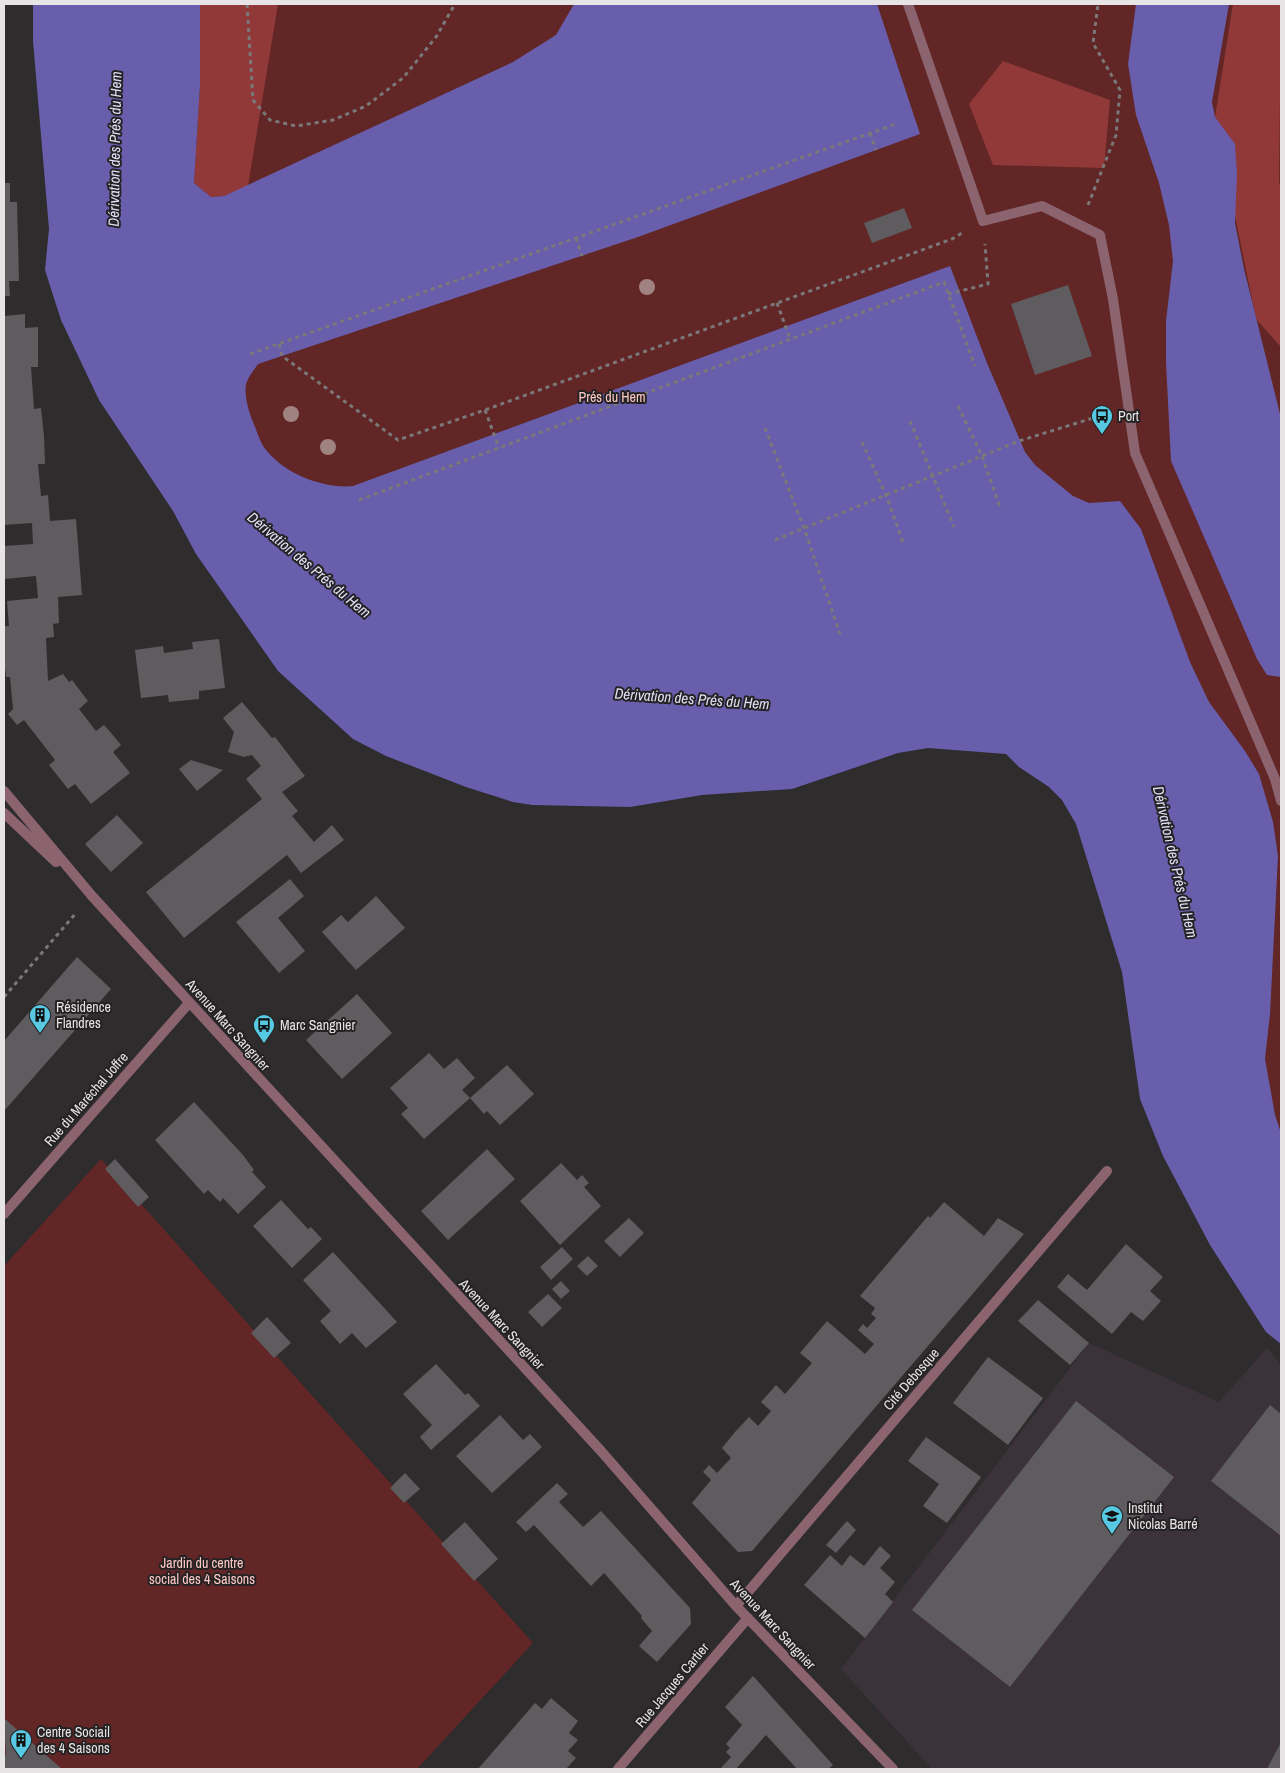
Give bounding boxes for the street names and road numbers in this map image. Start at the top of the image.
street label: Avenue Marc Sangnier [181,975,274,1075]
street label: Rue du Maréchal Joffre [40,1048,132,1150]
street label: Avenue Marc Sangnier [455,1274,549,1373]
street label: Cité Debosque [879,1344,943,1414]
street label: Avenue Marc Sangnier [726,1574,820,1673]
street label: Rue Jacques Cartier [631,1639,713,1731]

